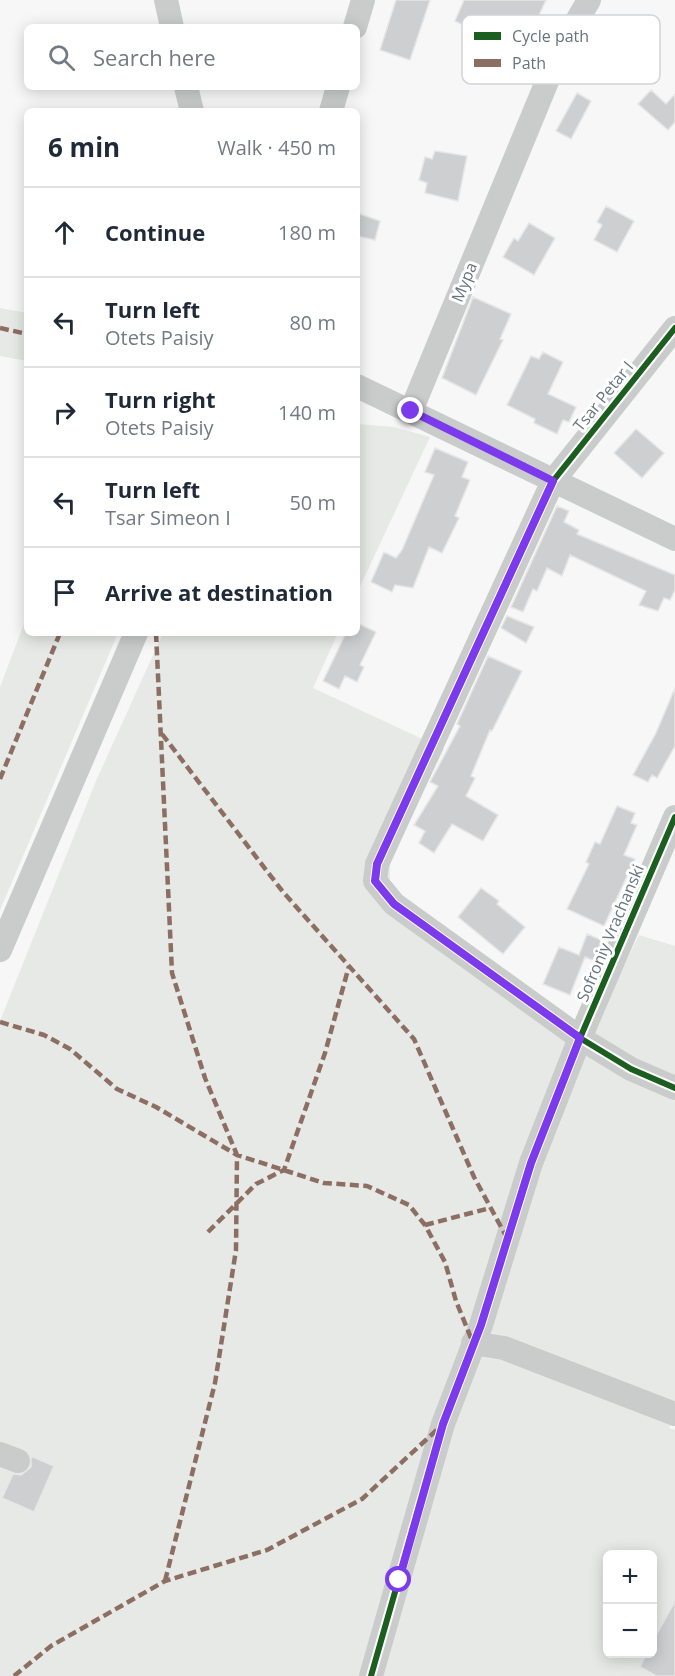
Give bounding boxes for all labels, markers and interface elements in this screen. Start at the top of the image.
legend [462,15,660,84]
search box [24,24,360,90]
text: Cycle path [512,25,589,47]
icon: search [45,41,78,74]
text: Search here [93,42,216,72]
text: Path [512,52,546,74]
text: 6 min [48,129,120,165]
text: Walk · 450 m [217,134,336,161]
icon: ahead [48,216,81,249]
text: Continue [105,217,205,247]
text: 180 m [278,219,336,246]
street label: Мура [446,259,482,305]
text: Turn left [105,294,200,324]
icon: left [48,306,81,339]
text: 80 m [289,309,336,336]
text: Otets Paisiy [105,324,214,351]
street label: Tsar Petar I [568,356,638,436]
text: Turn right [105,384,216,414]
icon: right [48,396,81,429]
route end [397,397,423,423]
text: 140 m [278,399,336,426]
text: Otets Paisiy [105,414,214,441]
text: Turn left [105,474,200,504]
icon: left [48,486,81,519]
text: 50 m [289,489,336,516]
text: Tsar Simeon I [105,504,231,531]
icon: arrive [48,576,81,609]
text: Arrive at destination [105,577,333,607]
street label: Sofroniy Vrachanski [571,861,649,1005]
map controls [603,1550,657,1658]
button: + [603,1550,657,1604]
route start [385,1566,411,1592]
button: − [603,1604,657,1658]

